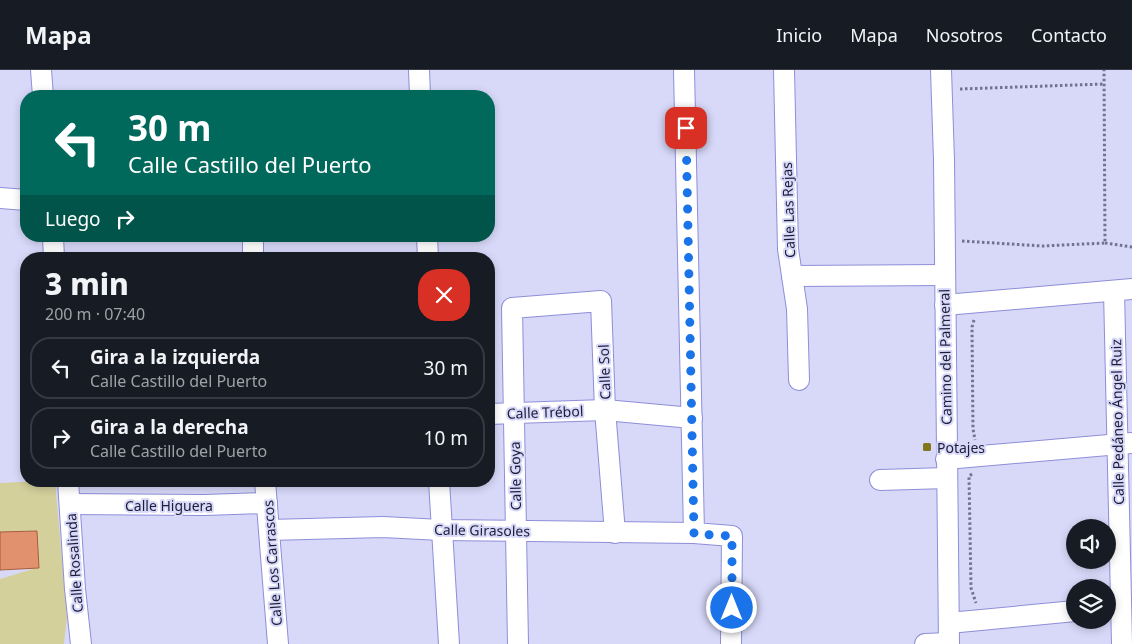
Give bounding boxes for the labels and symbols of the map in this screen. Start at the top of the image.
pin [665,107,707,149]
street label: Calle Las Rejas [777,162,799,258]
street label: Camino del Palmeral [934,289,956,425]
street label: Calle Pedáneo Ángel Ruiz [1106,338,1128,505]
street label: Calle Sol [594,344,614,400]
street label: Calle Trébol [506,401,584,423]
place label: Potajes [937,438,985,457]
street label: Calle Goya [505,441,525,511]
marker: Potajes [921,441,933,453]
street label: Calle Higuera [125,496,213,515]
street label: Calle Los Carrascos [258,499,286,627]
street label: Calle Rosalinda [61,513,87,613]
street label: Calle Girasoles [434,520,530,540]
position arrow [705,581,757,633]

